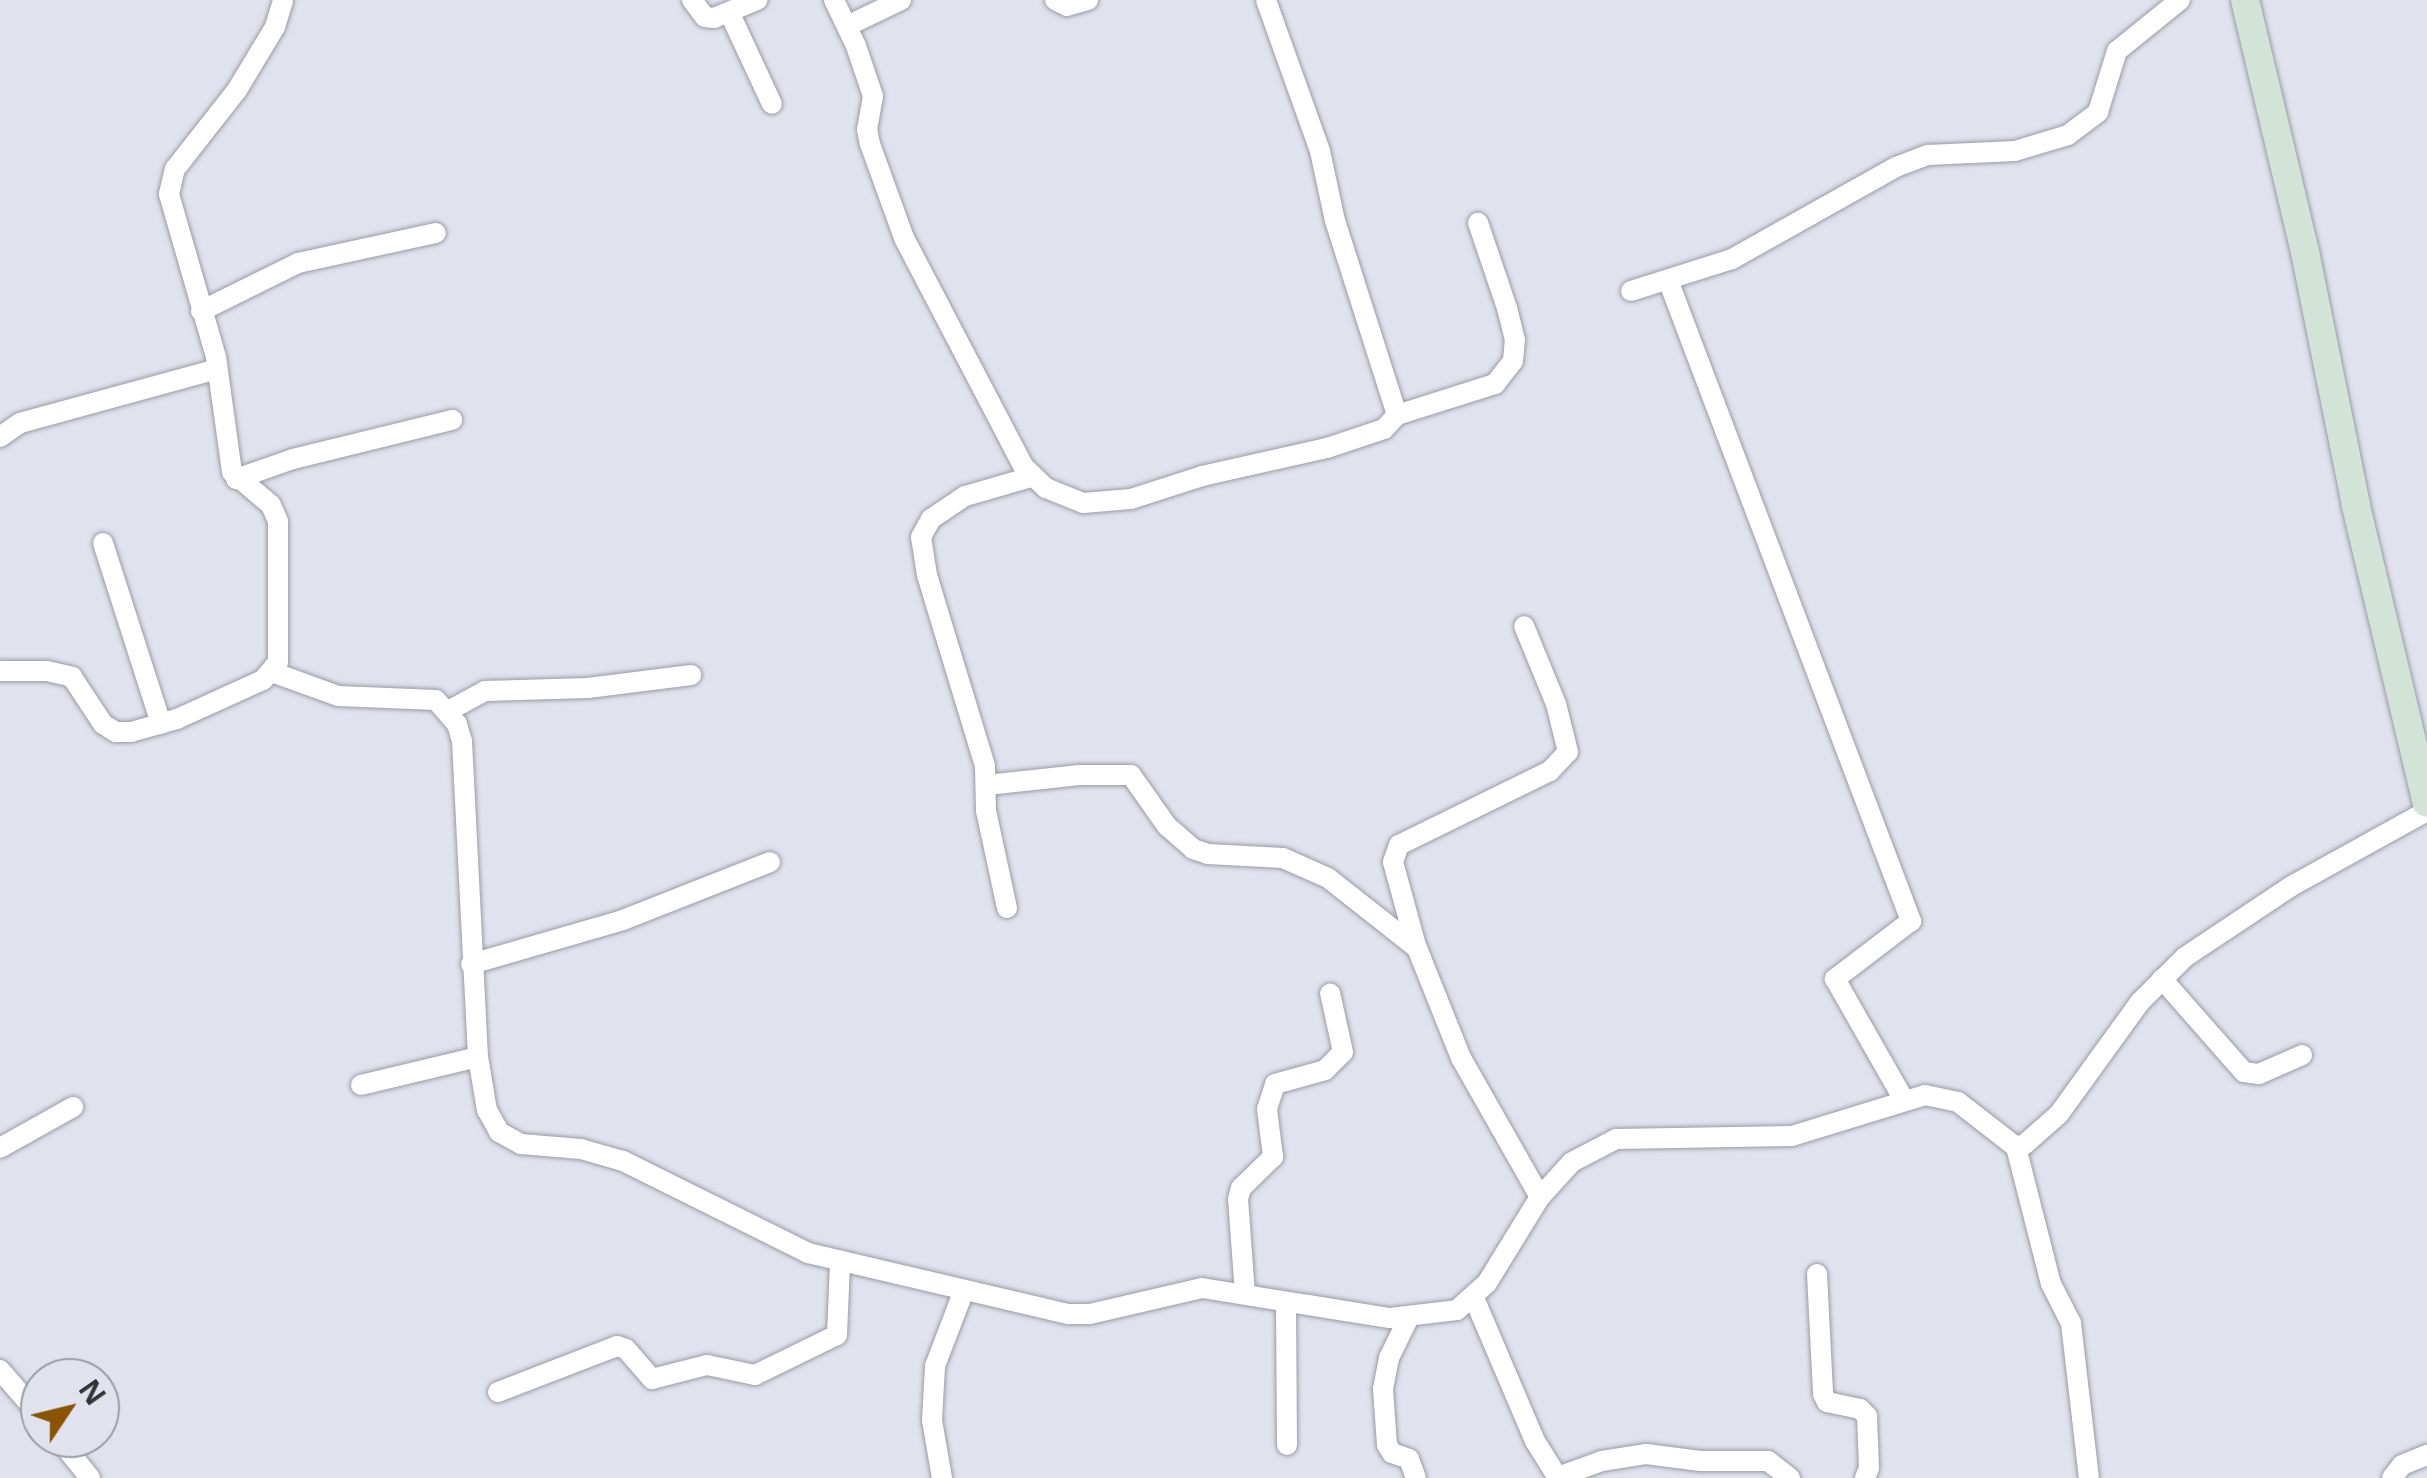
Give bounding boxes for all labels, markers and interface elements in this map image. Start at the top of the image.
north arrow [20,1358,120,1458]
text: N [71,1372,115,1412]

